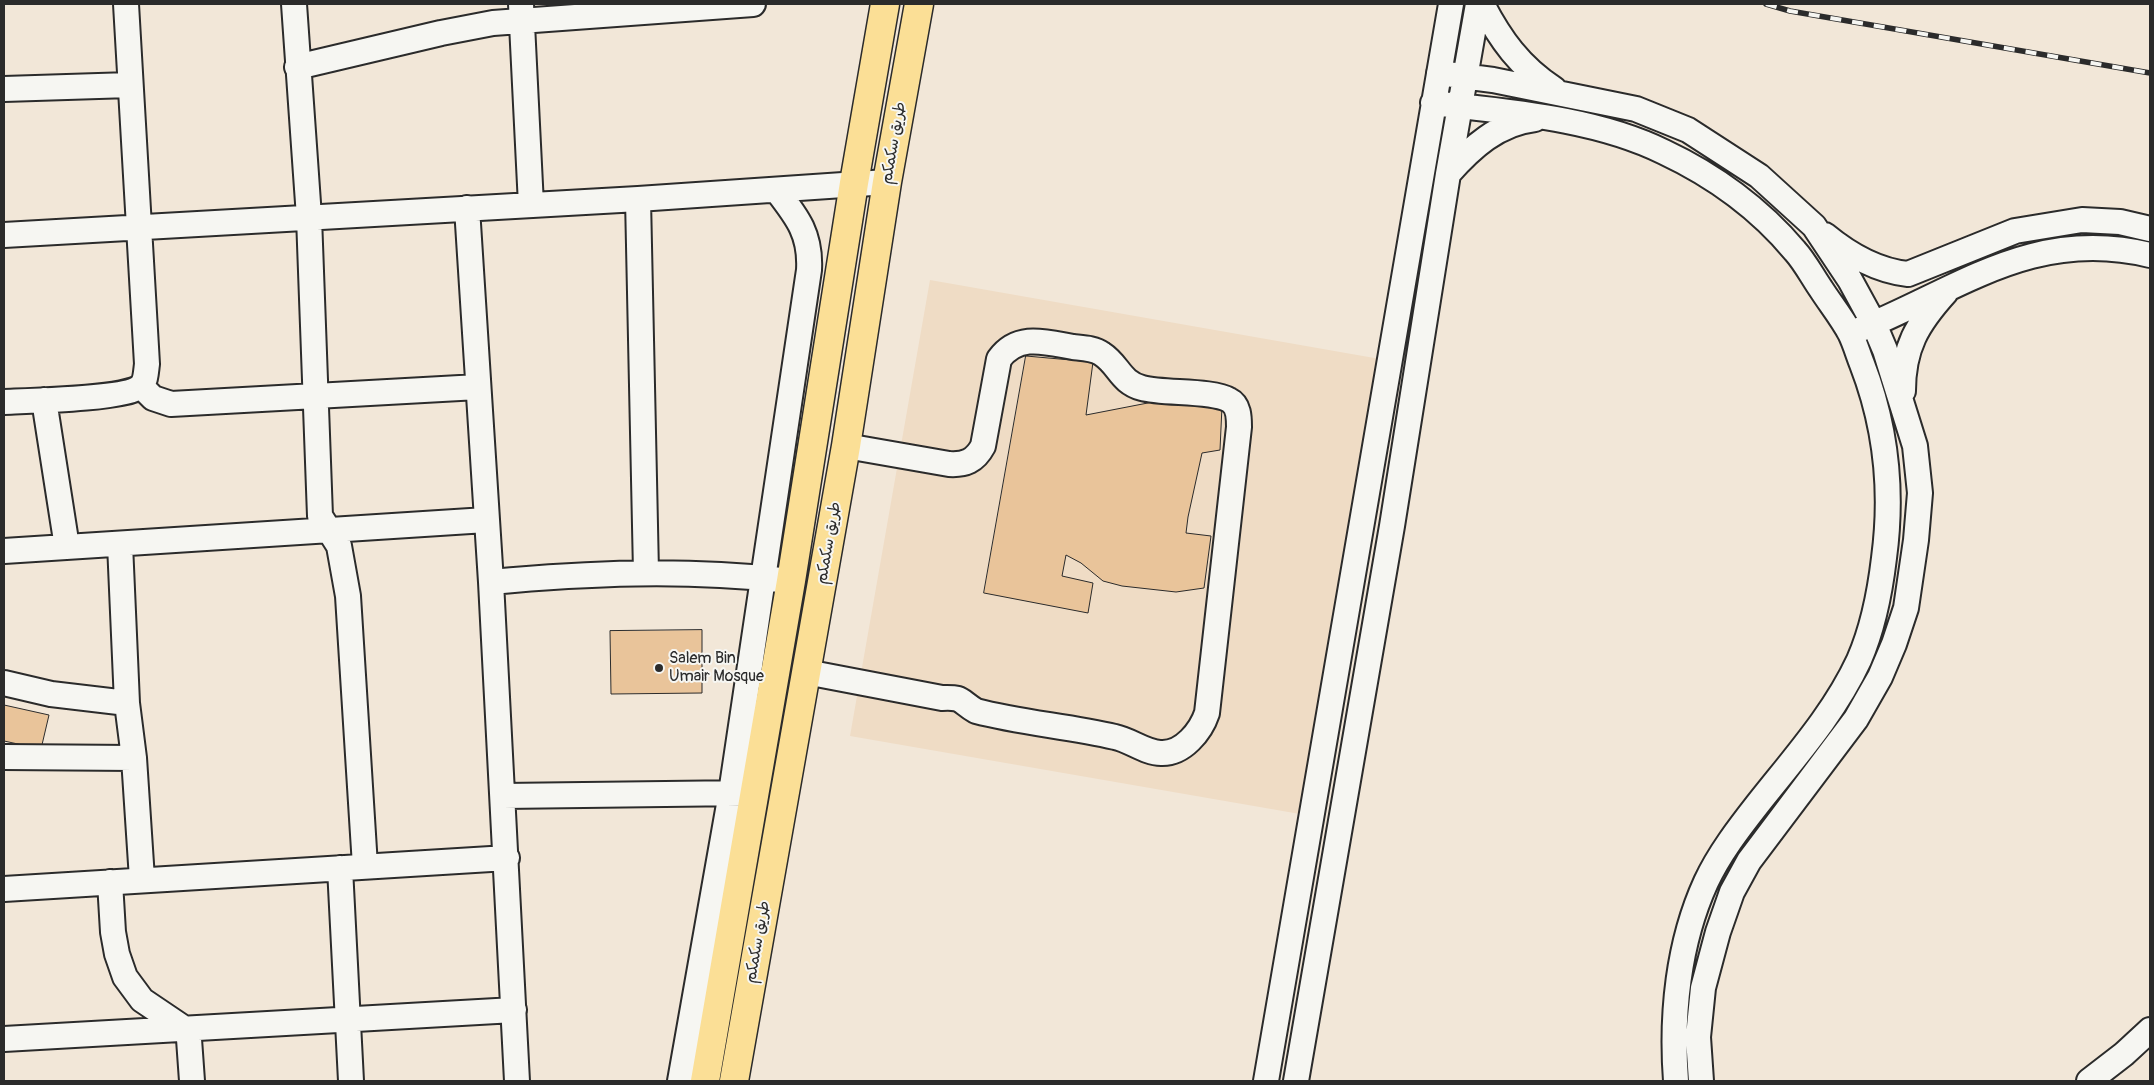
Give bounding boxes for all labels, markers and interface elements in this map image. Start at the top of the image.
street label: طريق سكمكم [877,100,911,186]
street label: طريق سكمكم [812,500,846,586]
place label: Salem Bin Umair Mosque [669,649,764,687]
marker: Salem Bin Umair Mosque [653,662,665,674]
street label: طريق سكمكم [741,899,775,985]

